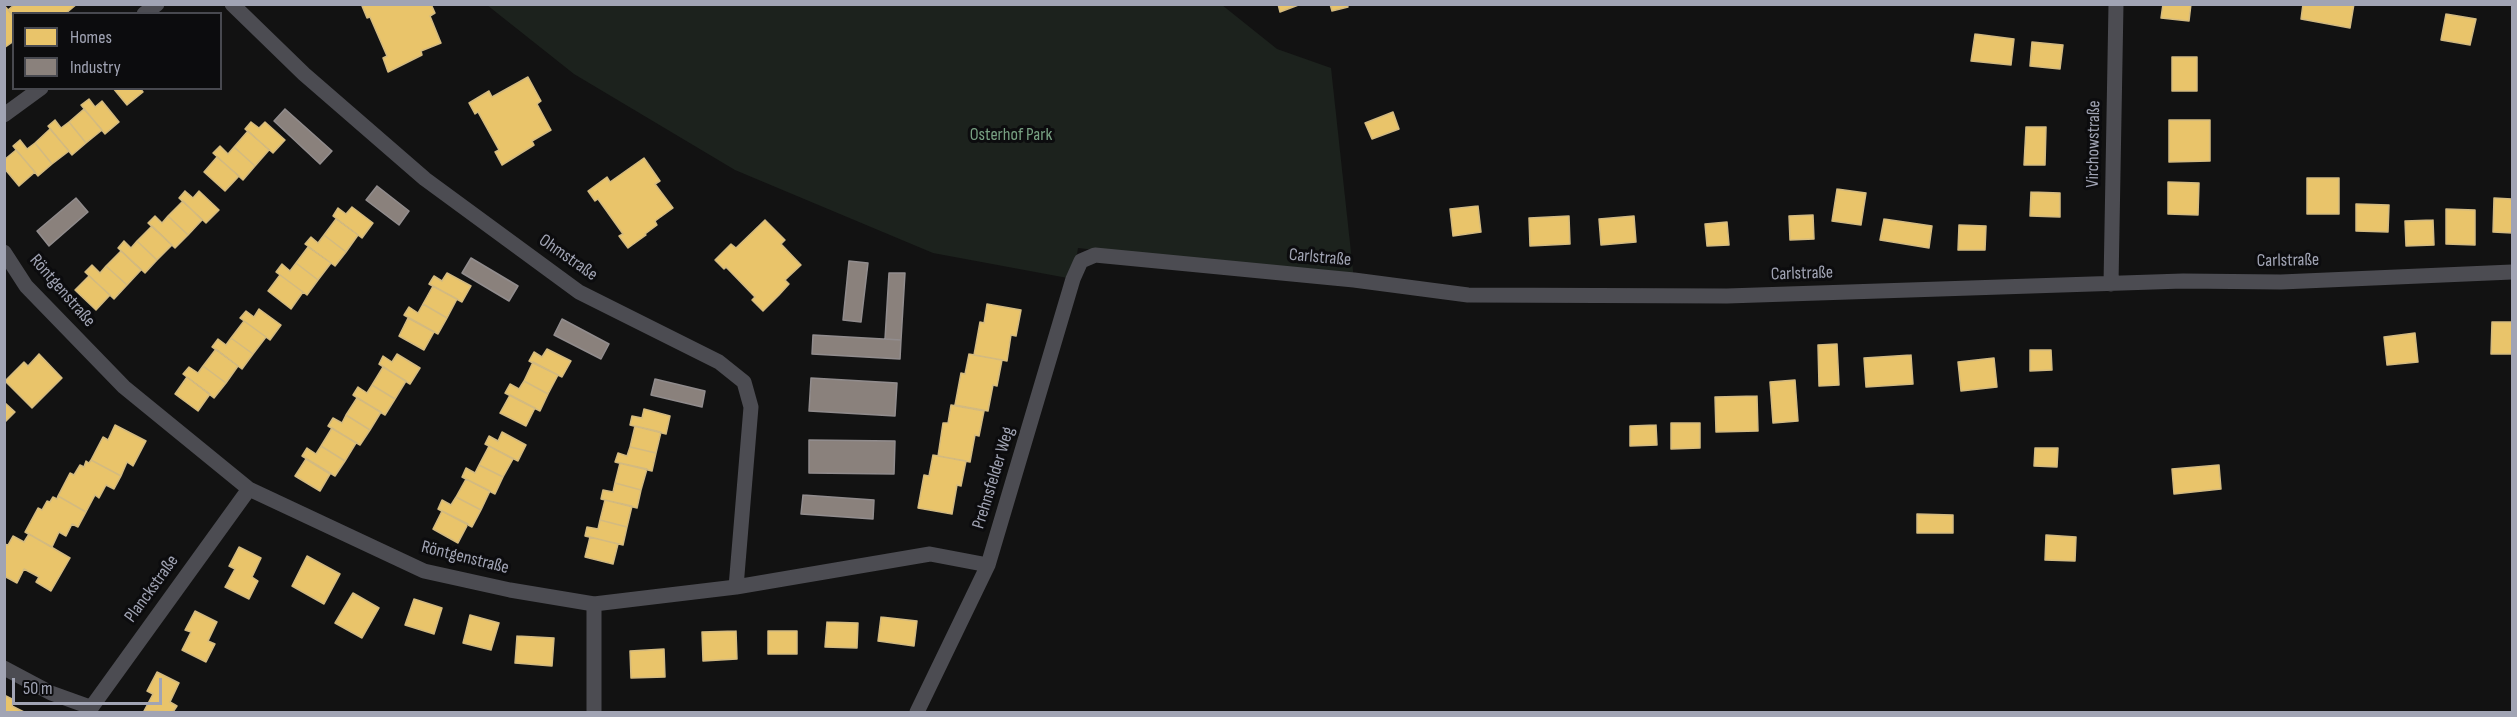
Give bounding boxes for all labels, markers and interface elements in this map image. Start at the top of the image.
legend [12,12,222,90]
text: Homes [70,27,112,48]
text: Industry [70,57,121,78]
street label: Virchowstraße [2082,100,2106,188]
park label: Osterhof Park [970,124,1052,146]
street label: Ohmstraße [534,230,602,286]
street label: Carlstraße [1288,245,1352,271]
street label: Röntgenstraße [24,250,100,332]
street label: Carlstraße [2257,250,2319,272]
street label: Carlstraße [1770,262,1834,286]
street label: Prehnsfelder Weg [968,424,1020,532]
street label: Röntgenstraße [419,537,511,579]
street label: Planckstraße [120,551,184,627]
scale bar [15,666,165,704]
text: 50 m [23,678,53,699]

